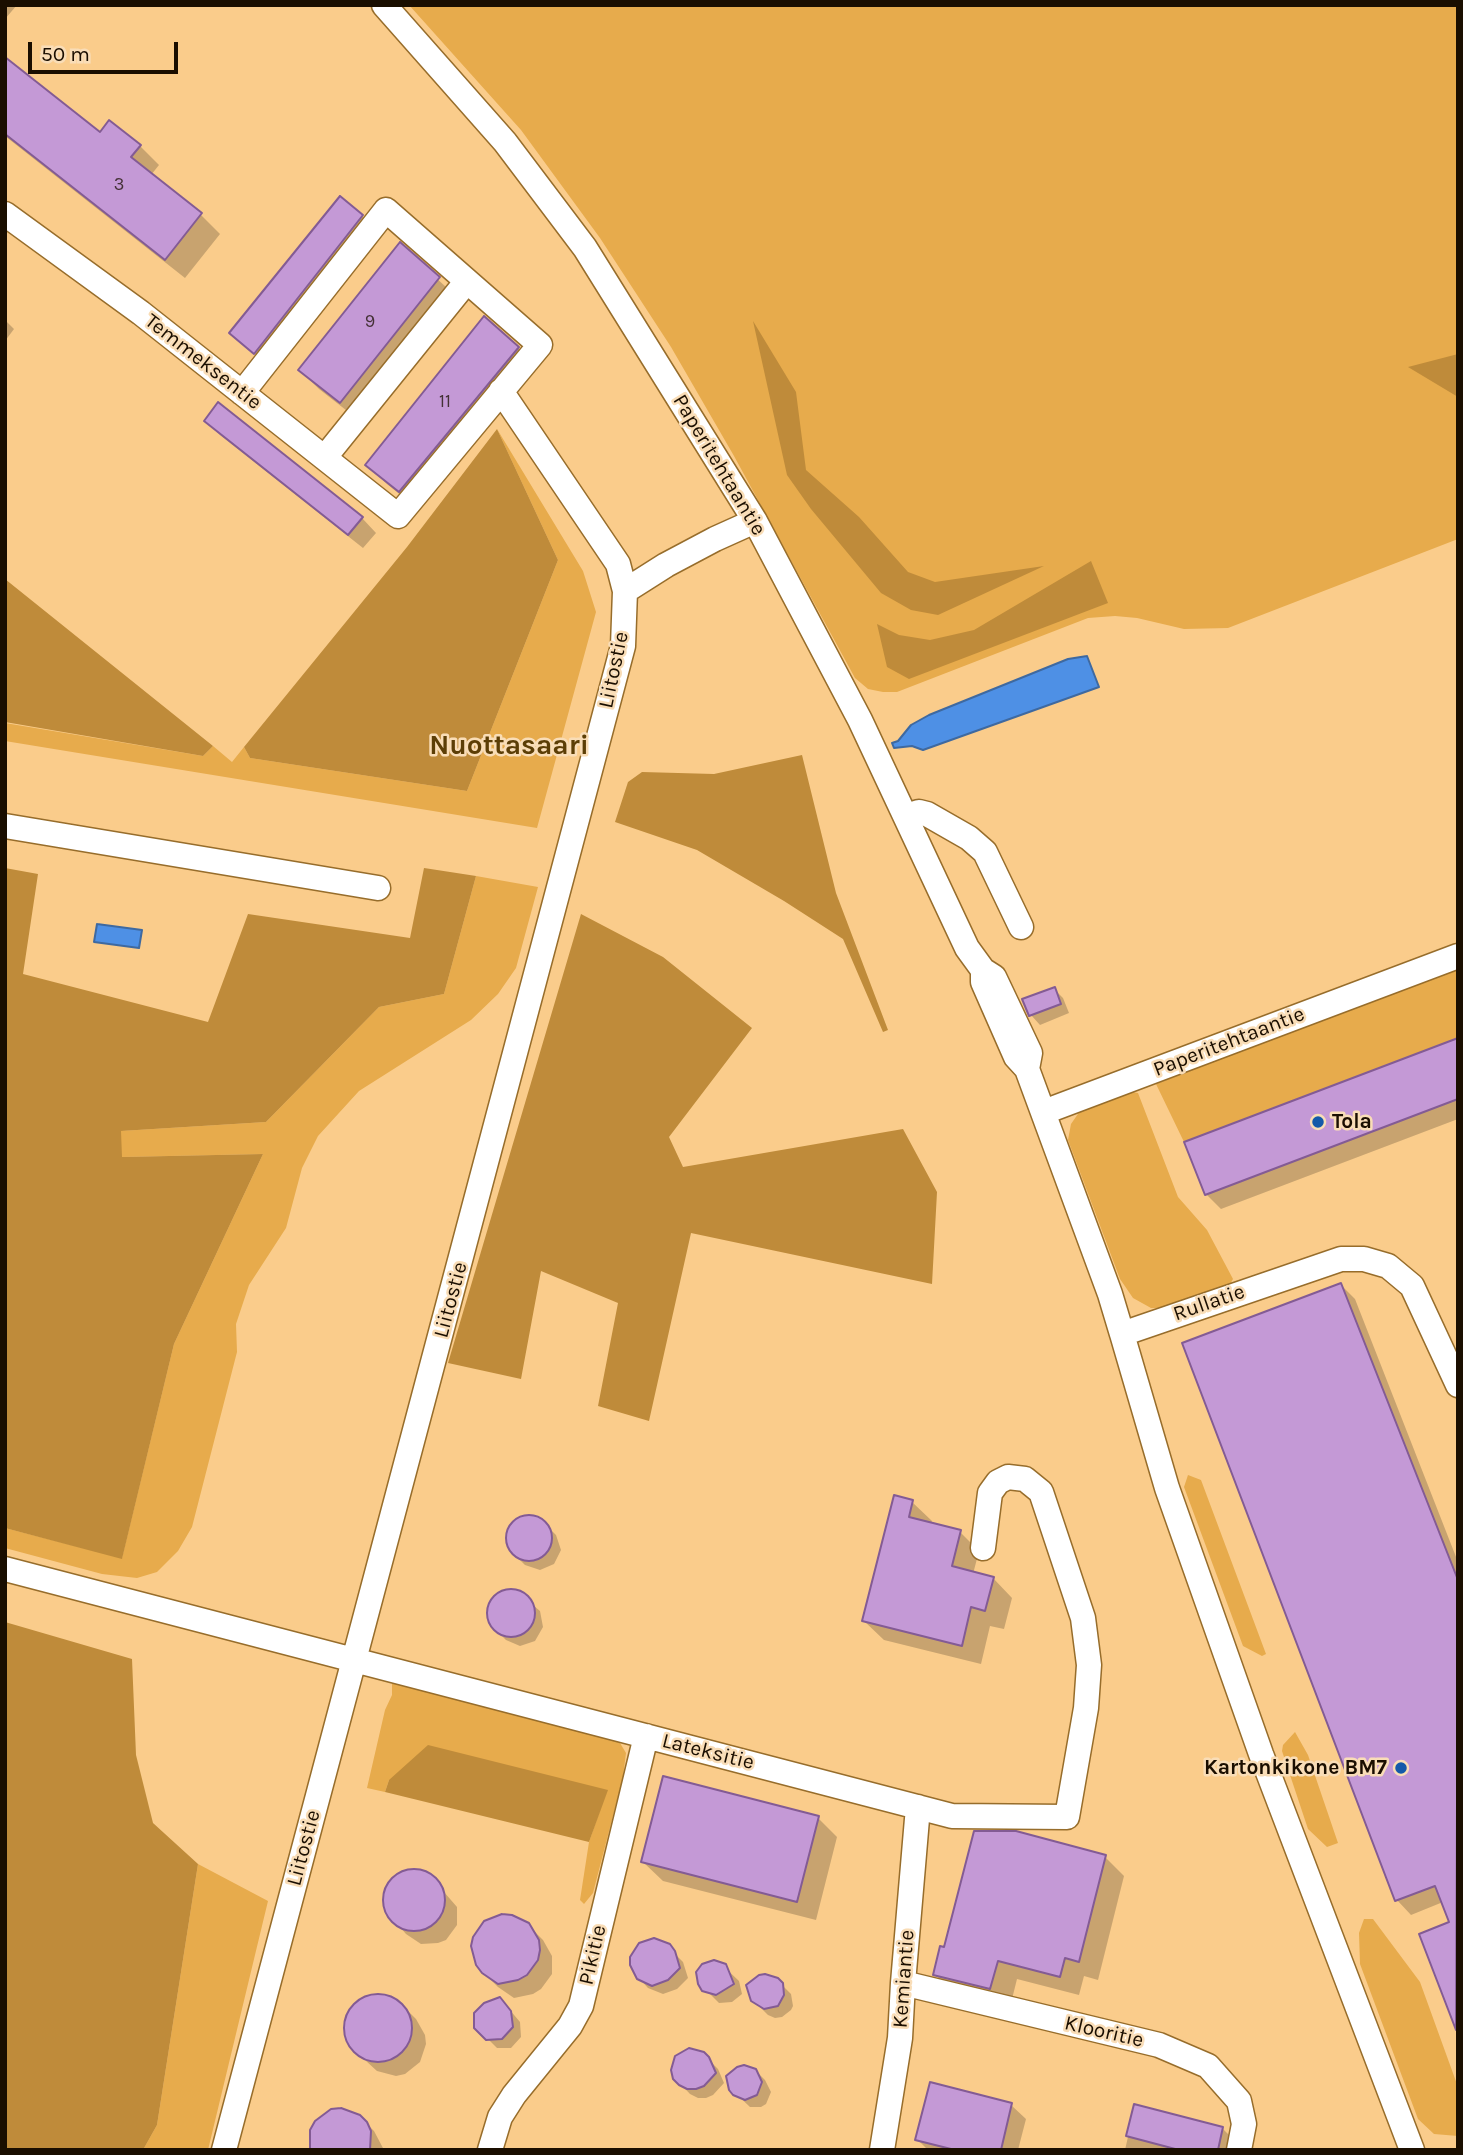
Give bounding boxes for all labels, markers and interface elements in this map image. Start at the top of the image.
scale bar [32,28,182,72]
text: 50 m [41,42,90,66]
house number: 3 [114,174,124,196]
street label: Temmeksentie [140,309,266,415]
house number: 9 [365,311,375,333]
street label: Paperitehtaantie [667,390,771,540]
house number: 11 [439,391,451,413]
street label: Liitostie [594,629,634,711]
district label: Nuottasaari [429,729,589,763]
street label: Paperitehtaantie [1150,1002,1308,1082]
place label: Tola [1332,1109,1372,1135]
marker: Tola [1310,1114,1326,1130]
street label: Liitostie [429,1259,473,1341]
street label: Rullatie [1170,1279,1248,1327]
street label: Lateksitie [659,1728,757,1776]
place label: Kartonkikone BM7 [1204,1755,1387,1781]
marker: Kartonkikone BM7 [1393,1760,1409,1776]
street label: Liitostie [282,1807,326,1889]
street label: Pikitie [574,1922,612,1988]
street label: Kemiantie [888,1929,920,2029]
street label: Klooritie [1062,2011,1146,2053]

